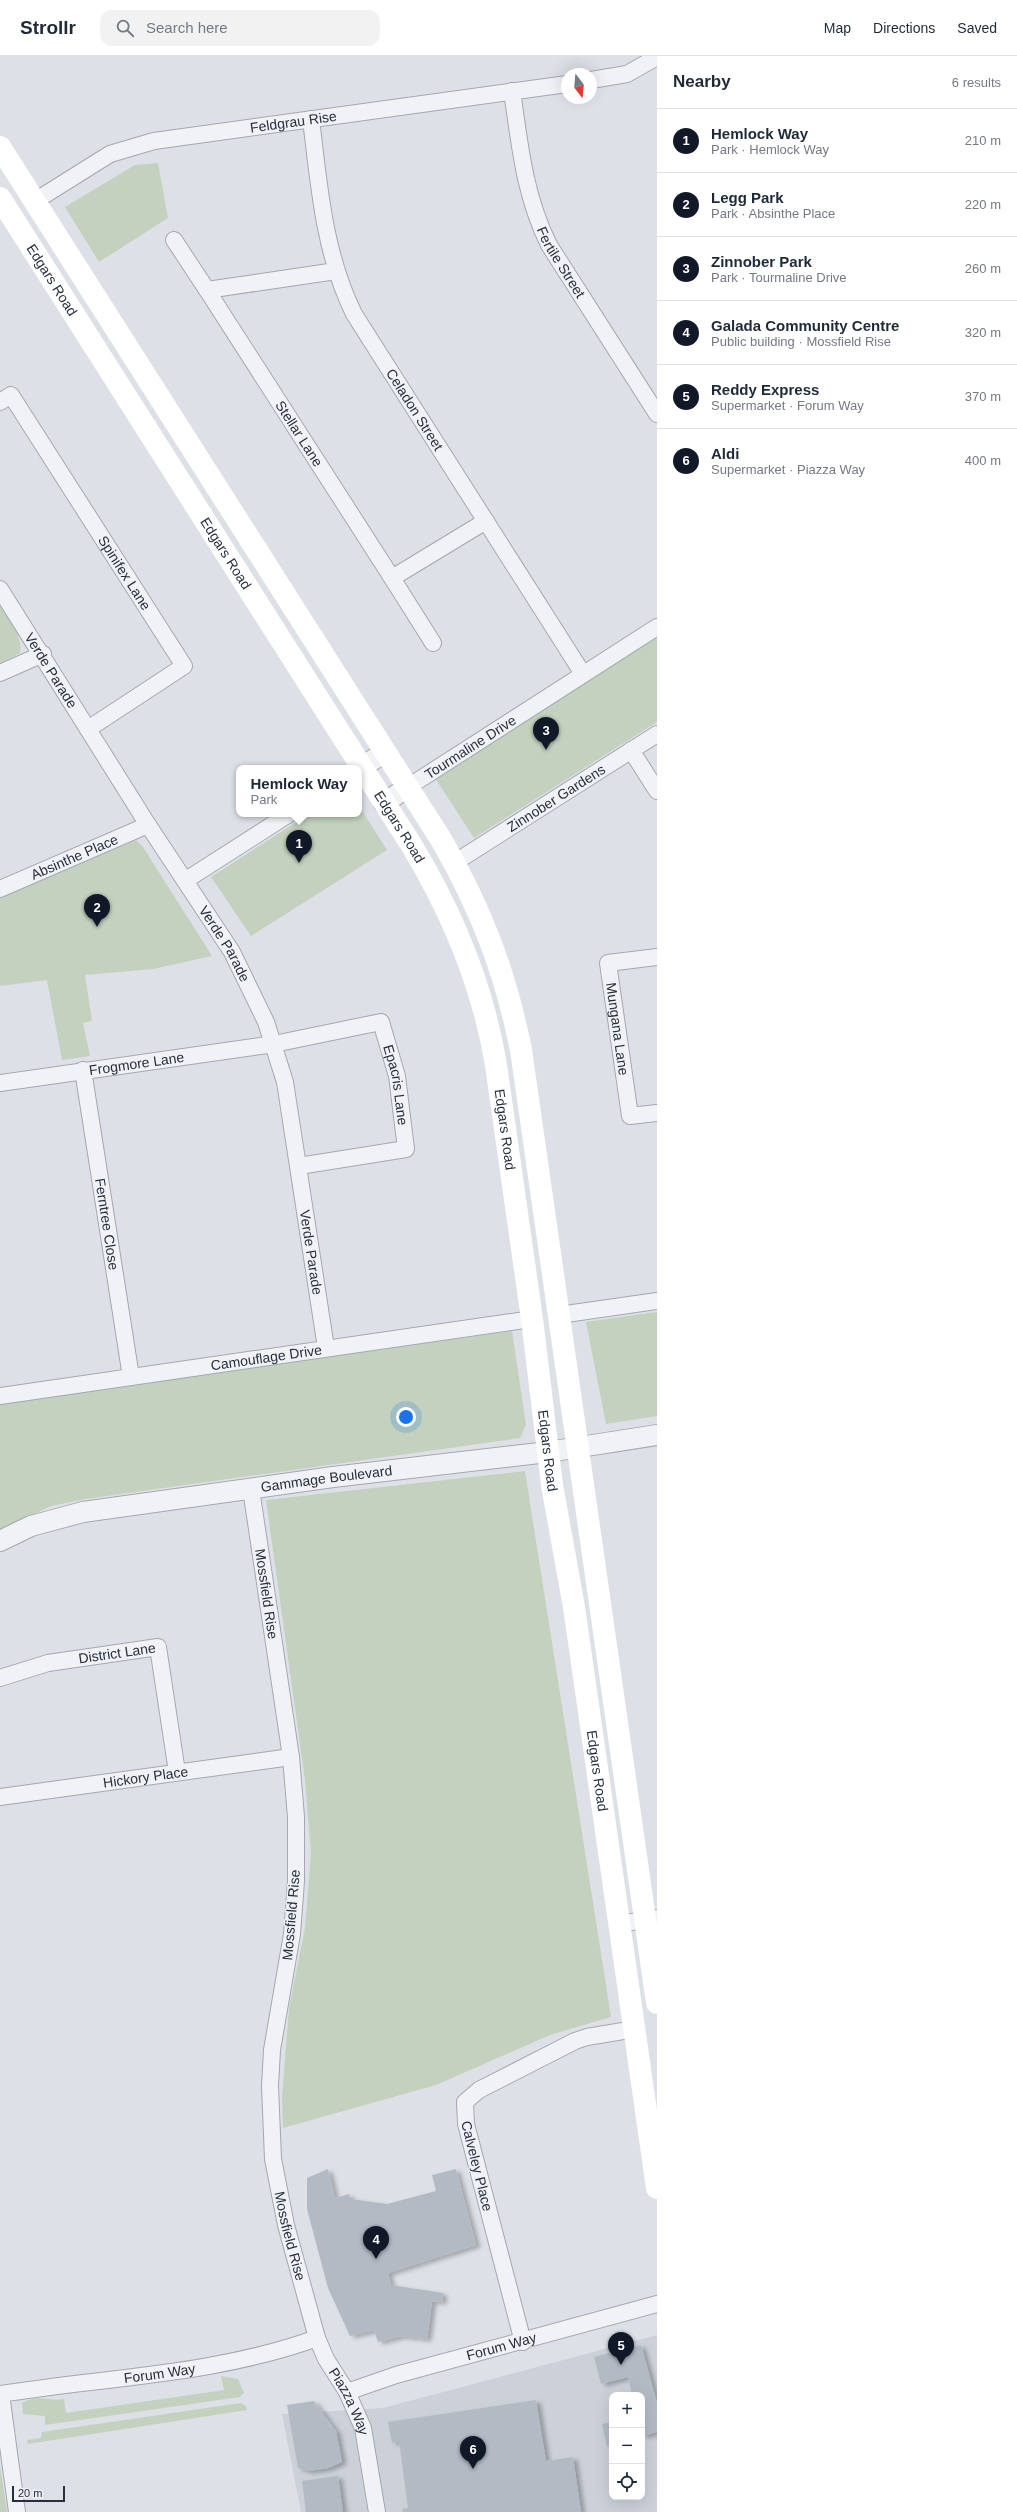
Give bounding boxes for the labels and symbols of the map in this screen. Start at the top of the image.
north arrow [561,68,597,104]
street label: Feldgrau Rise [249,108,338,136]
street label: Fertile Street [534,224,589,301]
street label: Edgars Road [23,241,81,319]
street label: Celadon Street [383,366,447,453]
street label: Stellar Lane [272,398,326,470]
street label: Edgars Road [197,514,255,592]
street label: Spinifex Lane [95,533,154,613]
street label: Verde Parade [21,630,81,711]
street label: Tourmaline Drive [422,712,519,782]
pin: 3 [533,717,559,750]
street label: Zinnober Gardens [504,761,608,835]
street label: Edgars Road [371,788,428,866]
pin: 1 [286,830,312,863]
street label: Absinthe Place [28,831,121,883]
pin: 2 [84,894,110,927]
street label: Verde Parade [196,903,253,984]
street label: Mungana Lane [603,982,632,1077]
street label: Epacris Lane [380,1043,411,1126]
street label: Frogmore Lane [88,1049,185,1078]
street label: Edgars Road [491,1088,519,1171]
street label: Ferntree Close [92,1177,122,1271]
street label: Verde Parade [297,1209,326,1296]
street label: Camouflage Drive [210,1341,323,1373]
your location [396,1407,416,1427]
street label: Edgars Road [535,1409,561,1493]
street label: Gammage Boulevard [260,1462,393,1495]
street label: Mossfield Rise [252,1548,281,1640]
street label: District Lane [77,1639,157,1666]
street label: Edgars Road [584,1729,611,1812]
street label: Hickory Place [102,1763,189,1791]
street label: Mossfield Rise [279,1869,303,1961]
street label: Calveley Place [458,2119,496,2213]
street label: Mossfield Rise [272,2190,309,2282]
pin: 4 [363,2226,389,2259]
street label: Forum Way [465,2329,538,2364]
pin: 5 [608,2332,634,2365]
street label: Forum Way [123,2360,196,2386]
street label: Piazza Way [326,2365,372,2436]
pin: 6 [460,2436,486,2469]
scale bar [12,2484,65,2503]

